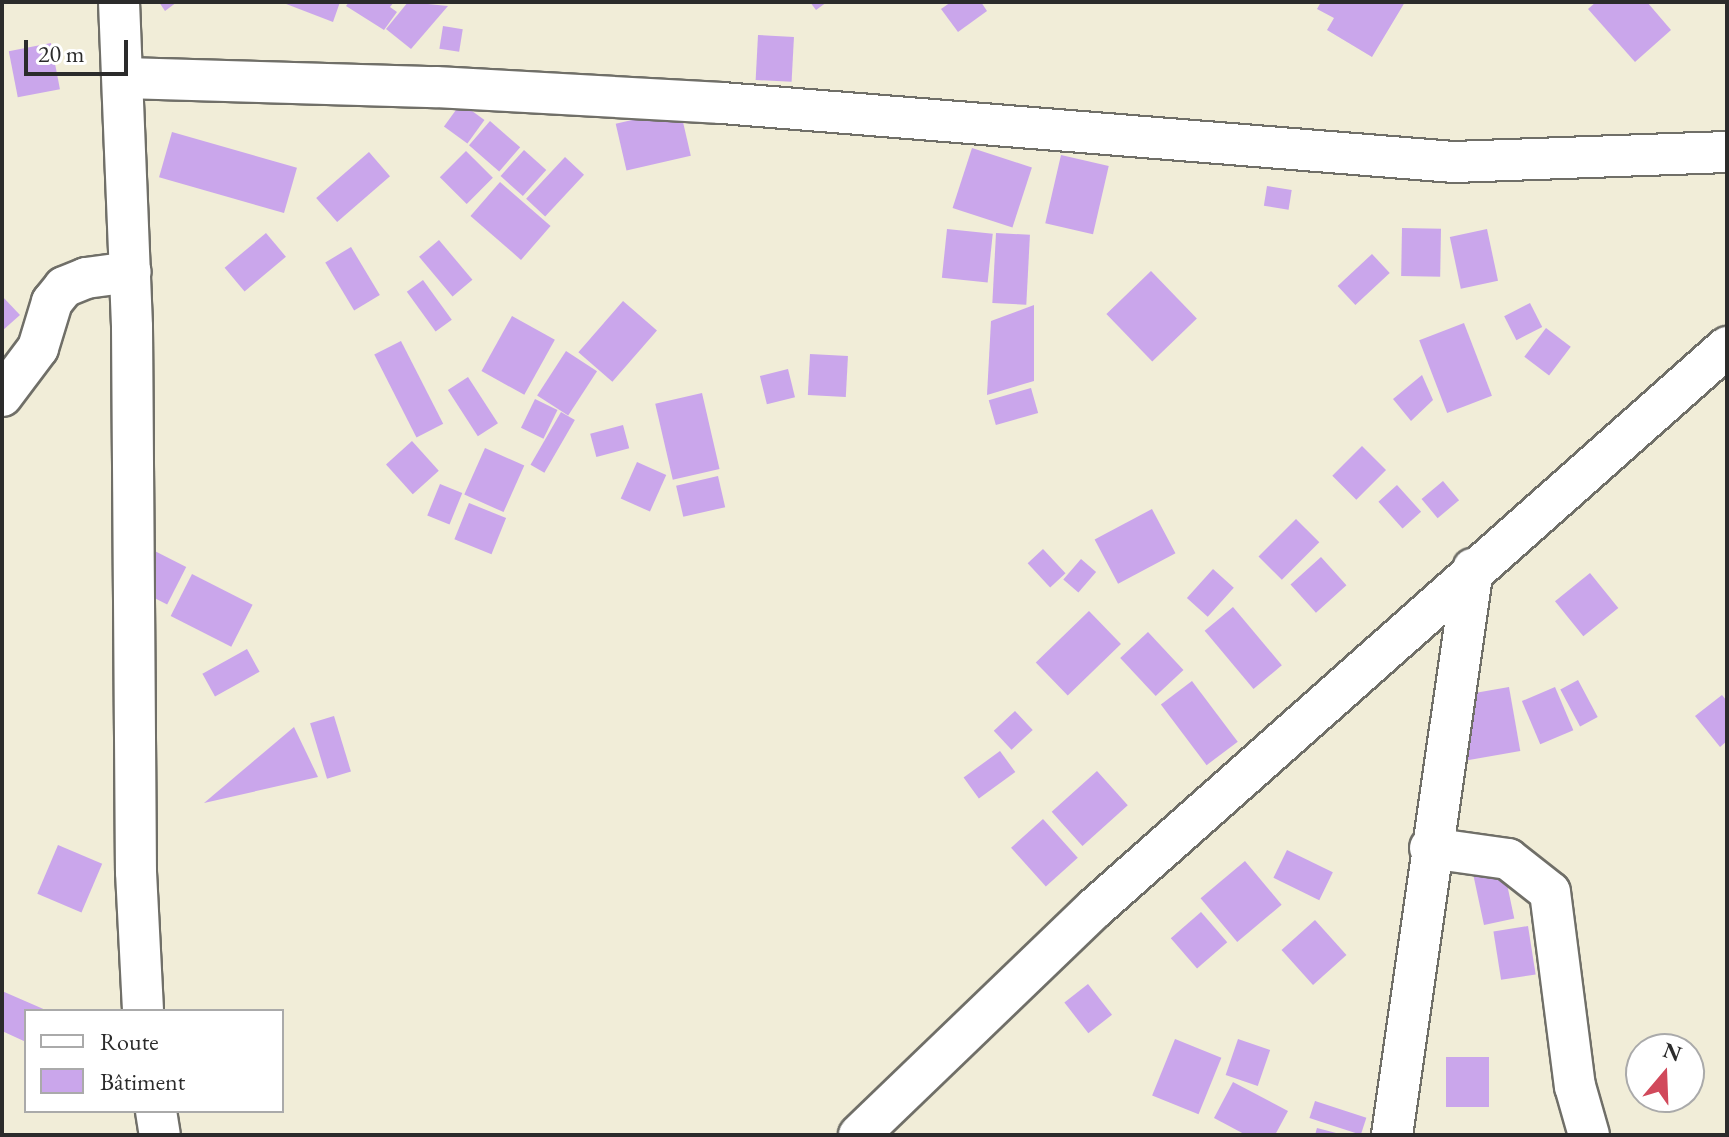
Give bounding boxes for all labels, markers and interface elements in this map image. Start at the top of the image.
scale bar [28,24,132,74]
text: 20 m [38,38,85,69]
legend [24,1009,284,1113]
text: Route [100,1026,159,1057]
north arrow [1625,1033,1705,1113]
text: N [1659,1035,1685,1068]
text: Bâtiment [100,1066,185,1097]

